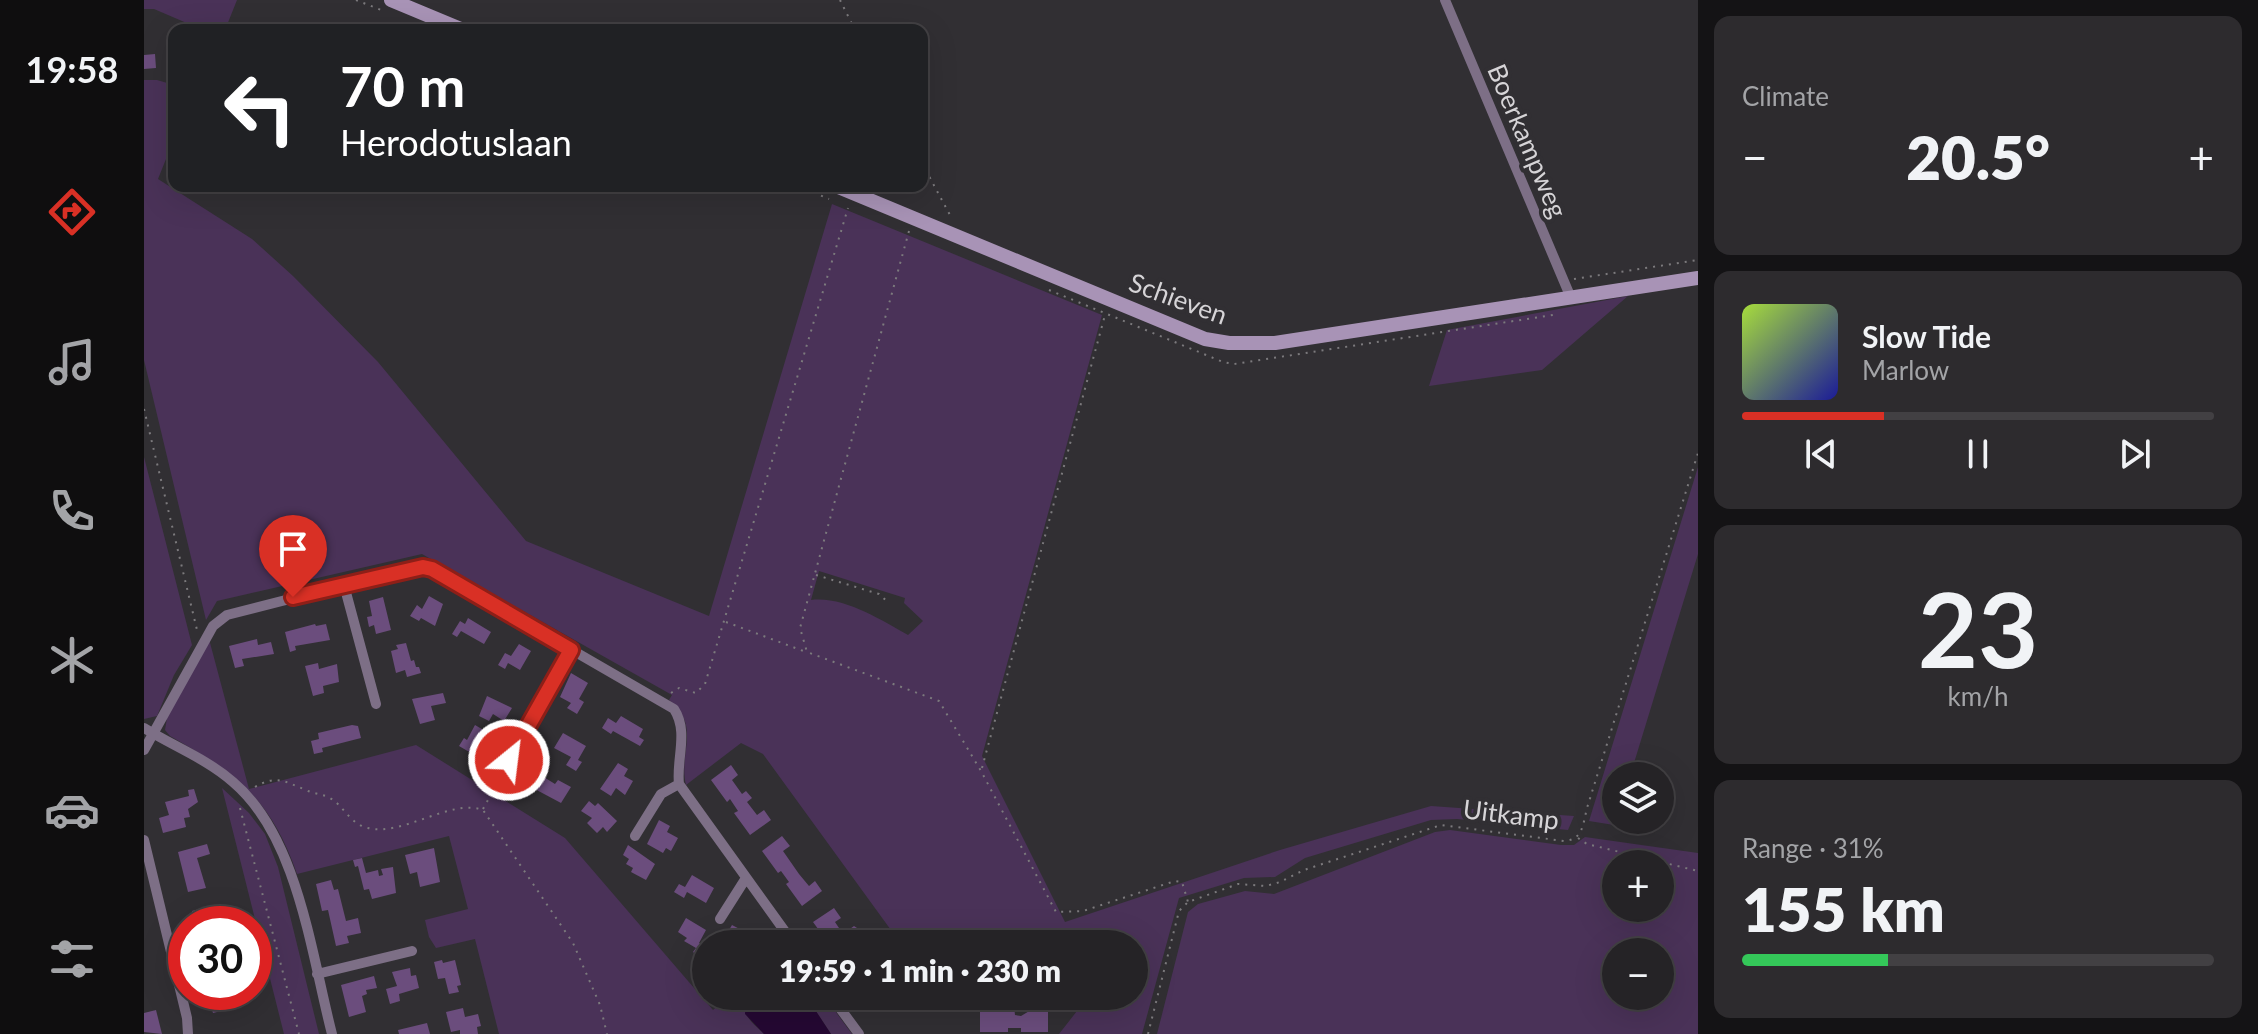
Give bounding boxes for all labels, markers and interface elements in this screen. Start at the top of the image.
text: 19:58 [26,47,118,91]
text: 70 m [340,52,465,119]
icon: left [208,56,312,160]
street label: Boerkampweg [1481,59,1575,222]
text: Climate [1742,80,1829,112]
text: Herodotuslaan [340,120,572,164]
text: 20.5° [1906,121,2050,193]
text: − [1742,131,1768,183]
text: + [2188,131,2214,183]
icon: directions [44,184,100,240]
street label: Schieven [1125,266,1232,331]
text: Slow Tide [1862,318,1991,354]
icon: music [44,334,100,390]
text: Marlow [1862,354,1949,386]
icon: previous [1799,432,1843,476]
icon: pause [1956,432,2000,476]
icon: next [2113,432,2157,476]
icon: phone [44,483,100,539]
pin [259,515,327,597]
icon: arrive [271,527,315,571]
text: 23 [1918,565,2038,690]
icon: climate [44,632,100,688]
text: km/h [1948,680,2008,712]
position arrow [467,718,551,802]
map controls [1602,762,1674,1010]
button: layers [1602,762,1674,834]
icon: car [44,782,100,838]
street label: Uitkamp [1461,792,1561,836]
text: Range · 31% [1742,832,1884,864]
button: + [1602,850,1674,922]
text: 155 km [1742,873,1945,945]
speed limit sign: 30 [168,906,272,1010]
icon: filters [44,931,100,987]
button: − [1602,938,1674,1010]
text: 19:59 · 1 min · 230 m [779,952,1061,988]

